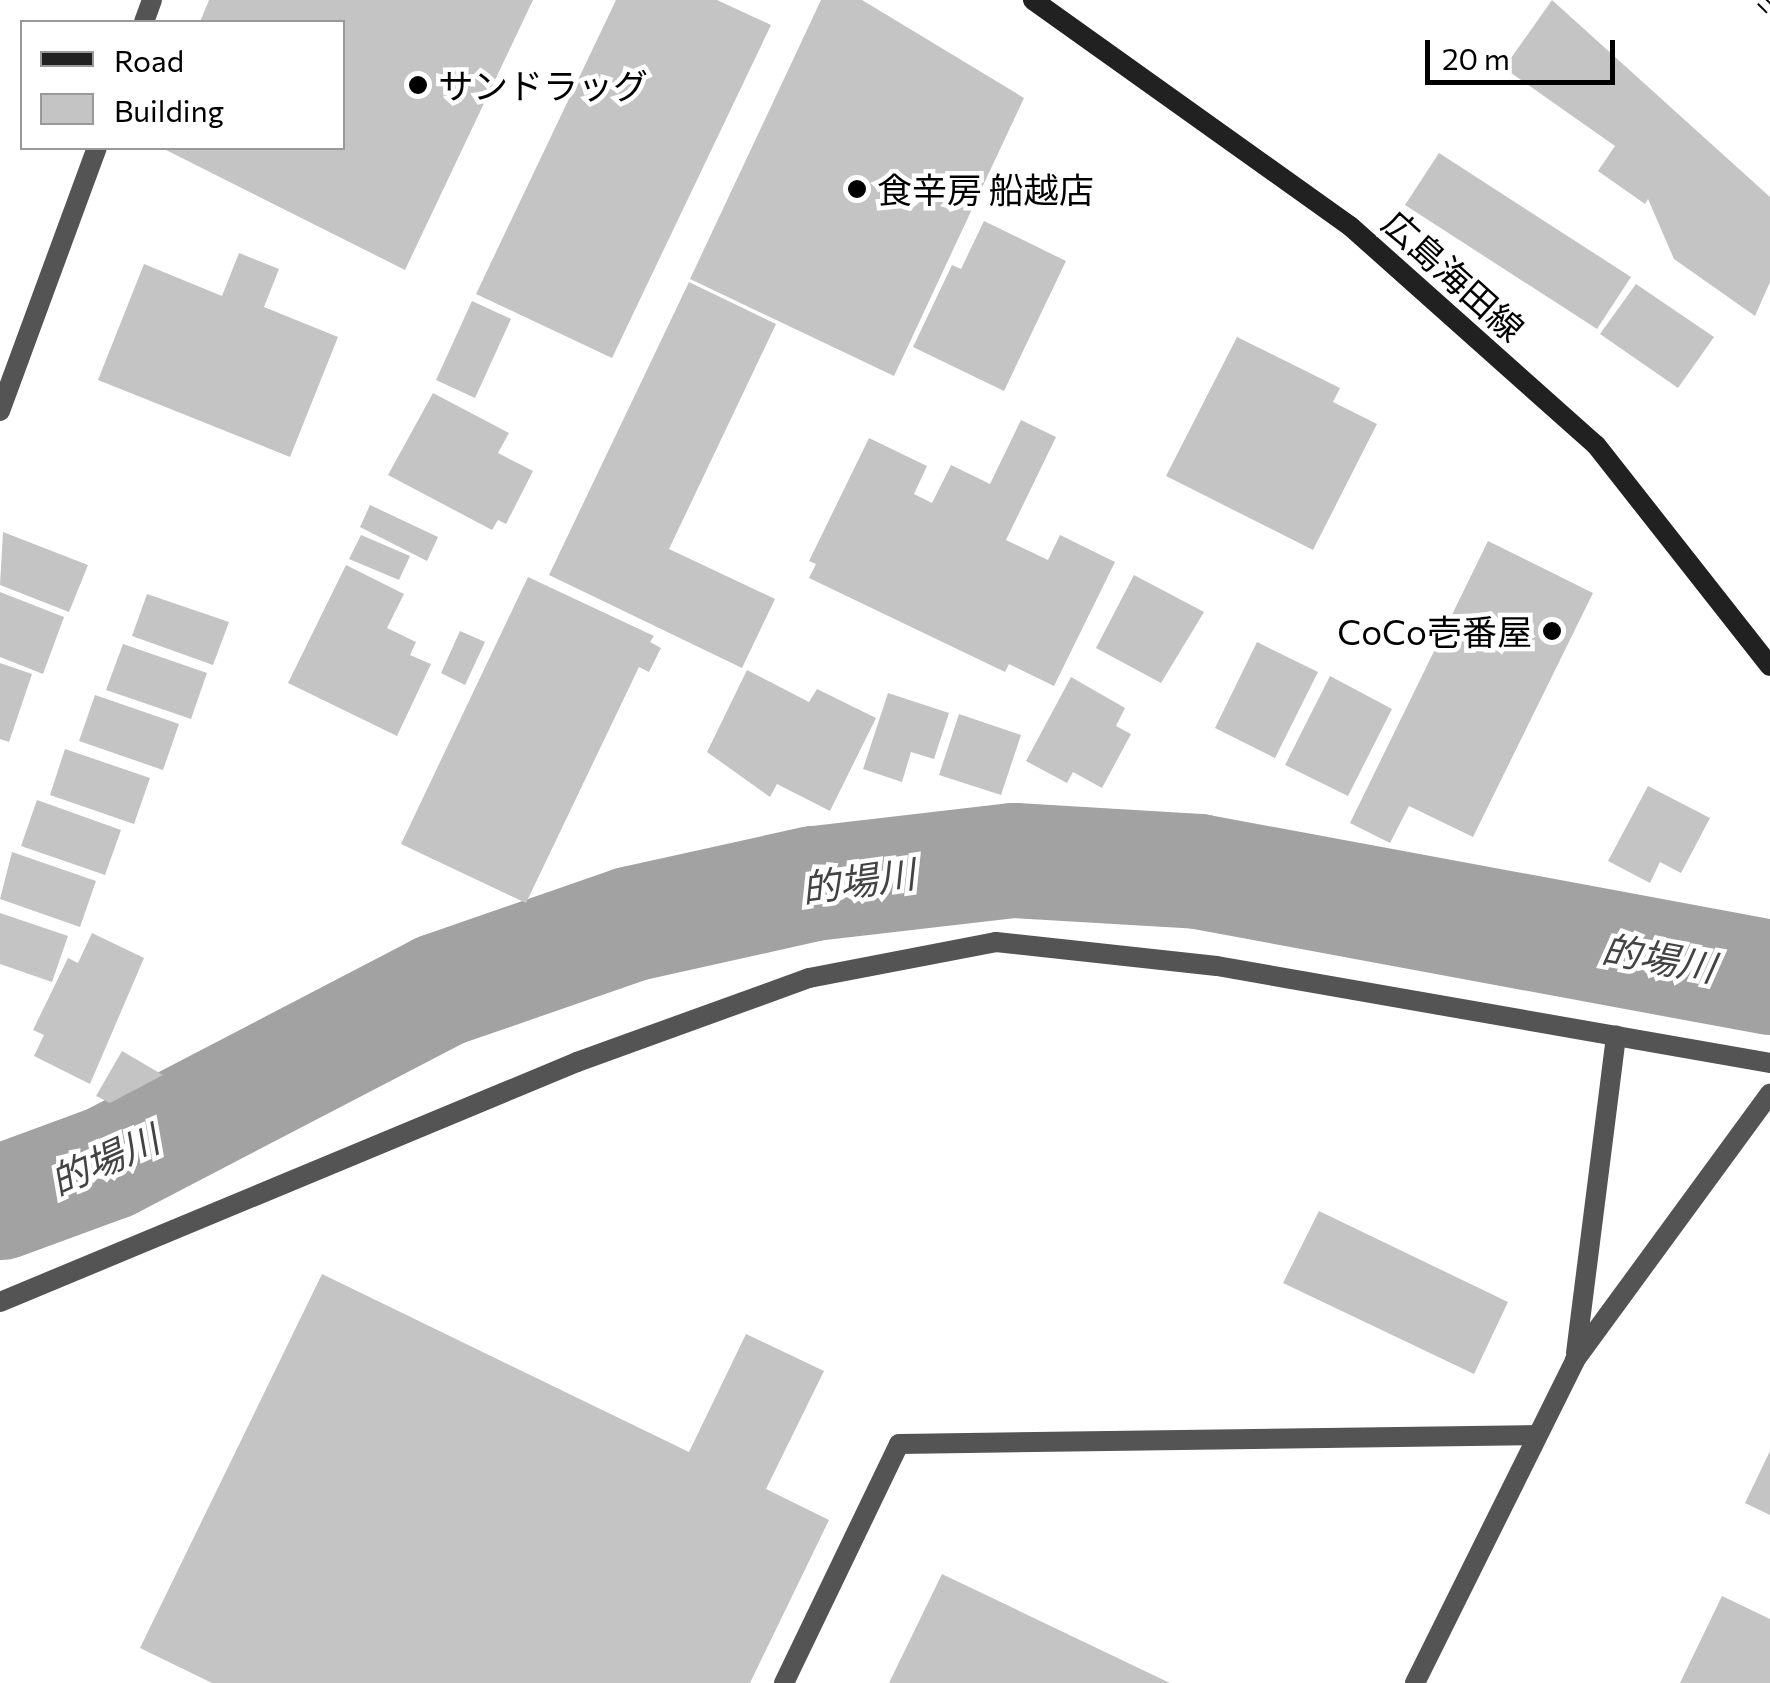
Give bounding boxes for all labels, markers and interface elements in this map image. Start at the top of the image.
legend [20,20,345,150]
scale bar [1430,20,1620,82]
text: 20 m [1442,39,1510,76]
text: Road [114,41,184,78]
place label: サンドラッグ [438,64,648,106]
marker: サンドラッグ [407,74,429,96]
text: Building [114,91,224,128]
place label: 食辛房 船越店 [877,168,1094,210]
marker: 食辛房 船越店 [846,178,868,200]
street label: 広島海田線 [1375,201,1533,349]
place label: CoCo壱番屋 [1337,610,1532,652]
marker: CoCo壱番屋 [1541,620,1563,642]
water label: 的場川 [798,849,918,911]
water label: 的場川 [1599,925,1719,989]
water label: 的場川 [43,1115,165,1203]

